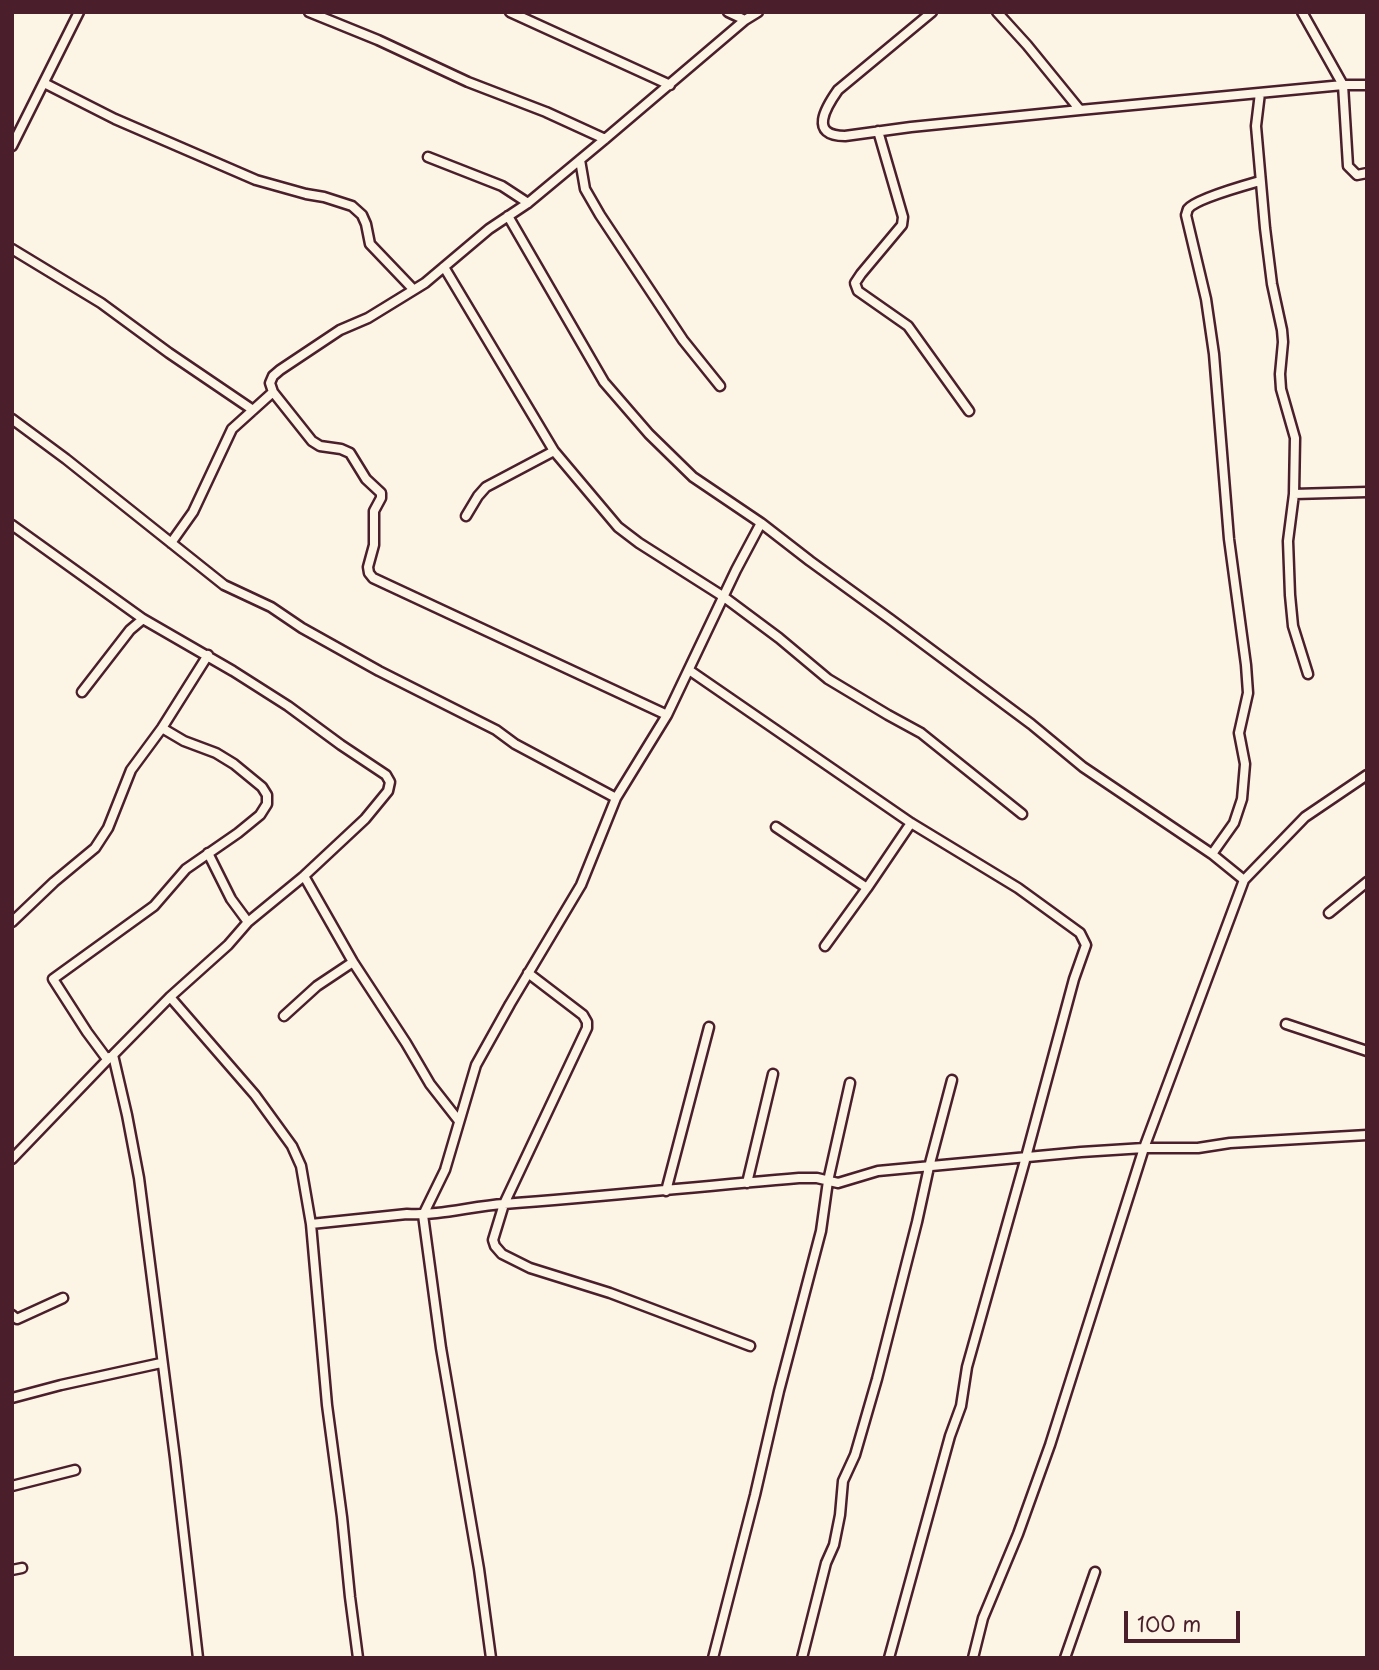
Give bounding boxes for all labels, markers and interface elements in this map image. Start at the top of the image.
scale bar [1127,1596,1242,1640]
text: 100 m [1137,1607,1201,1639]

